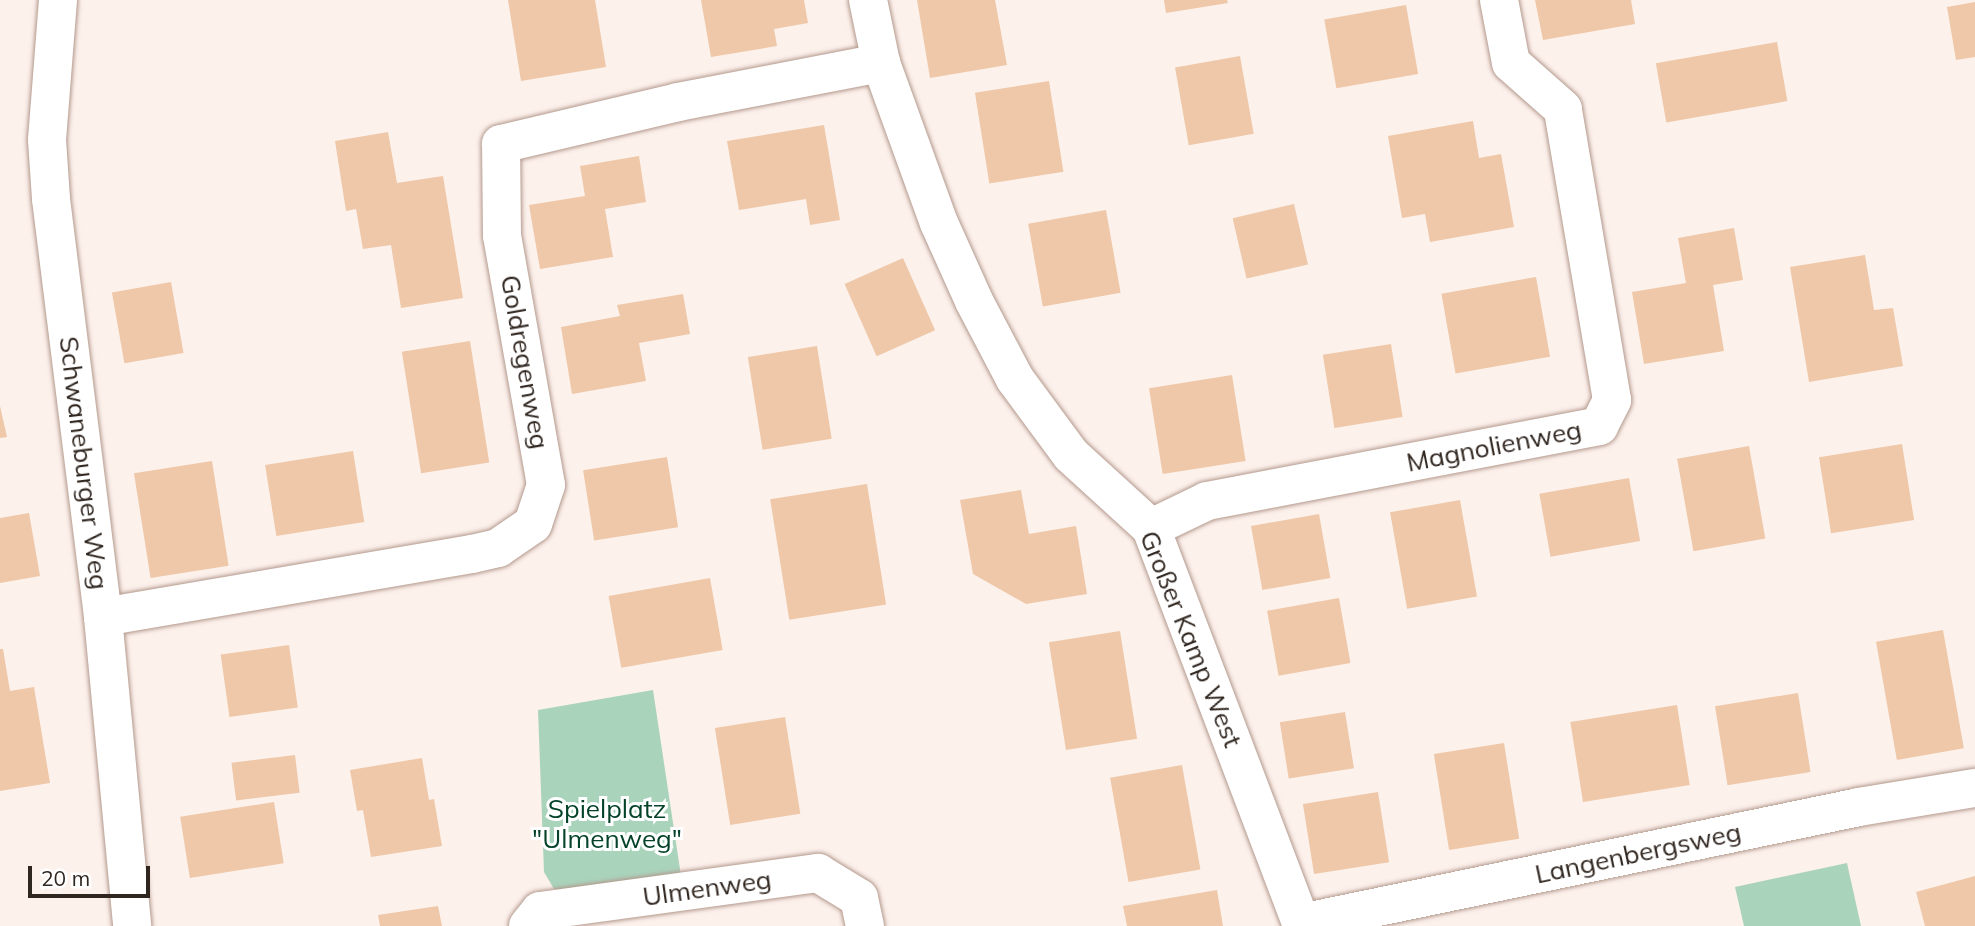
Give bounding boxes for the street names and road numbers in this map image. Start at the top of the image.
street label: Goldregenweg [494,273,556,451]
street label: Schwaneburger Weg [53,335,115,591]
street label: Magnolienweg [1404,414,1584,478]
street label: Großer Kamp West [1133,526,1249,752]
street label: Langenbergsweg [1532,816,1744,890]
street label: Ulmenweg [641,864,773,912]

